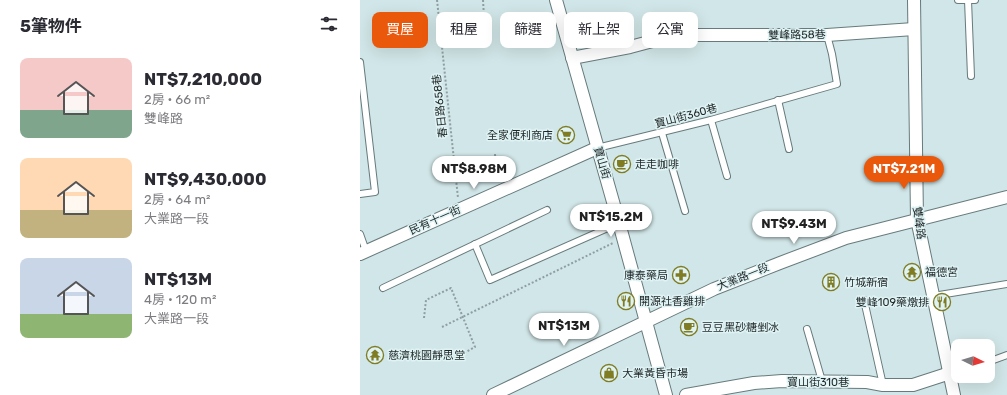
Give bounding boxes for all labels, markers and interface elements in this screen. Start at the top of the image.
chip: 買屋 [372,12,428,48]
chip: 租屋 [436,12,492,48]
chip: 篩選 [500,12,556,48]
chip: 新上架 [564,12,634,48]
chip: 公寓 [642,12,698,48]
icon: filters [318,13,340,35]
text: 5筆物件 [20,16,82,36]
street label: 雙峰路58巷 [768,28,826,42]
text: NT$7,210,000 [144,69,262,89]
street label: 春日路658巷 [430,73,450,139]
icon: home [52,74,100,122]
text: 2房 · 66 m² [144,92,210,107]
street label: 寶山街360巷 [653,101,719,131]
text: 雙峰路 [144,111,183,126]
supermarket icon: 全家便利商店 [556,125,576,145]
place label: 全家便利商店 [487,129,553,142]
street label: 寶山街 [591,145,613,181]
cafe icon: 走走咖啡 [612,154,632,174]
pin: NT$8.98M [433,156,515,190]
pin: NT$7.21M [863,156,945,190]
place label: 走走咖啡 [635,158,679,171]
text: NT$8.98M [441,161,507,176]
text: NT$7.21M [873,161,935,176]
text: NT$9,430,000 [144,169,266,189]
icon: home [52,174,100,222]
text: 2房 · 64 m² [144,192,210,207]
street label: 民有十一街 [407,203,463,237]
pin: NT$15.2M [570,204,652,238]
street label: 雙峰路 [910,206,928,240]
text: NT$15.2M [579,209,643,224]
text: 大業路一段 [144,211,209,226]
pin: NT$9.43M [753,211,835,245]
text: NT$9.43M [761,216,827,231]
street label: 大業路一段 [715,261,771,293]
temple icon: 福德宮 [902,262,922,282]
pharmacy icon: 康泰藥局 [671,265,691,285]
place label: 福德宮 [925,266,958,279]
text: NT$13M [144,269,212,289]
place label: 康泰藥局 [624,269,668,282]
building icon: 竹城新宿 [821,272,841,292]
icon: home [52,274,100,322]
place label: 竹城新宿 [844,276,888,289]
restaurant icon: 開源社香雞排 [616,291,636,311]
text: 4房 · 120 m² [144,292,216,307]
restaurant icon: 雙峰109藥燉排 [932,292,952,312]
place label: 開源社香雞排 [639,295,705,308]
place label: 雙峰109藥燉排 [856,296,929,309]
text: 大業路一段 [144,311,209,326]
pin: NT$13M [531,313,597,347]
cafe icon: 豆豆黑砂糖剉冰 [679,317,699,337]
text: NT$13M [538,318,590,333]
place label: 豆豆黑砂糖剉冰 [702,321,779,334]
north arrow [951,339,995,383]
map controls [951,339,995,383]
temple icon: 慈濟桃園靜思堂 [365,345,385,365]
place label: 慈濟桃園靜思堂 [388,349,465,362]
shop icon: 大業黃昏市場 [599,363,619,383]
place label: 大業黃昏市場 [622,367,688,380]
street label: 寶山街310巷 [787,376,849,389]

